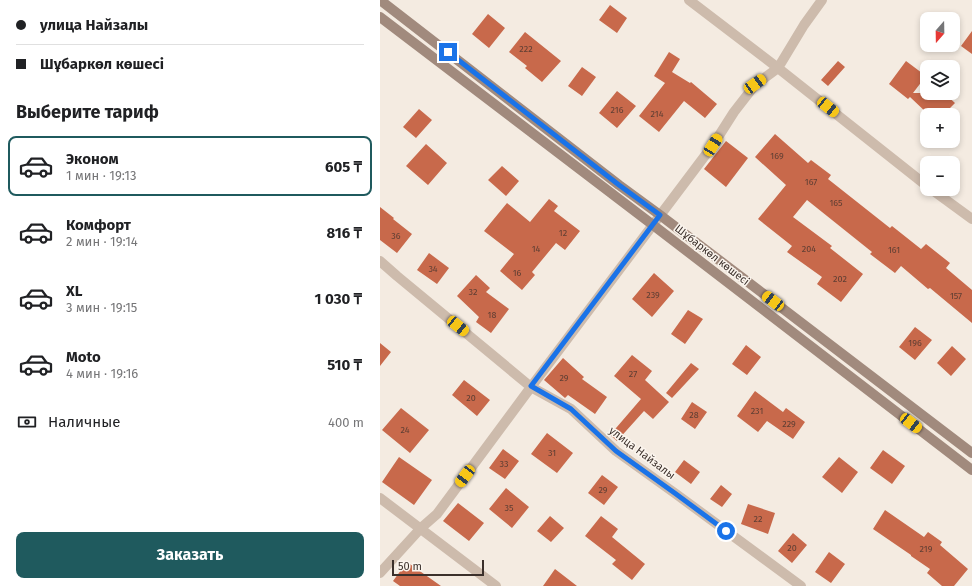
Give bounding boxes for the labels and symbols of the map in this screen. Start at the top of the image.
north arrow [920,12,960,52]
route end [439,43,457,61]
house number: 222 [519,44,533,54]
car [742,72,768,96]
car [815,95,841,119]
house number: 216 [611,105,624,115]
house number: 214 [651,109,664,119]
car [702,132,724,158]
house number: 169 [770,151,784,161]
house number: 167 [805,177,817,187]
house number: 165 [829,198,843,208]
street label: Шұбаркөл көшесі [672,222,752,288]
house number: 12 [559,228,567,238]
house number: 36 [391,231,401,241]
house number: 14 [532,244,541,254]
house number: 204 [802,244,816,254]
house number: 161 [888,245,900,255]
house number: 34 [428,264,438,274]
house number: 16 [513,268,522,278]
house number: 202 [833,274,847,284]
house number: 32 [469,287,477,297]
car [760,289,786,313]
house number: 239 [646,290,660,300]
house number: 157 [950,291,962,301]
house number: 18 [488,310,496,320]
car [445,314,471,338]
house number: 196 [908,338,922,348]
house number: 27 [629,369,637,379]
house number: 29 [559,373,569,383]
house number: 20 [466,393,476,403]
house number: 231 [751,406,763,416]
house number: 28 [689,410,699,420]
car [898,411,924,435]
house number: 229 [782,419,796,429]
street label: улица Найзалы [606,424,678,482]
house number: 24 [400,425,410,435]
house number: 31 [548,448,556,458]
house number: 33 [500,459,508,469]
car [453,463,477,489]
house number: 29 [598,485,608,495]
house number: 35 [504,503,514,513]
house number: 22 [754,514,762,524]
route start [717,522,735,540]
house number: 20 [787,543,797,553]
house number: 219 [920,544,933,554]
scale bar [392,558,484,577]

